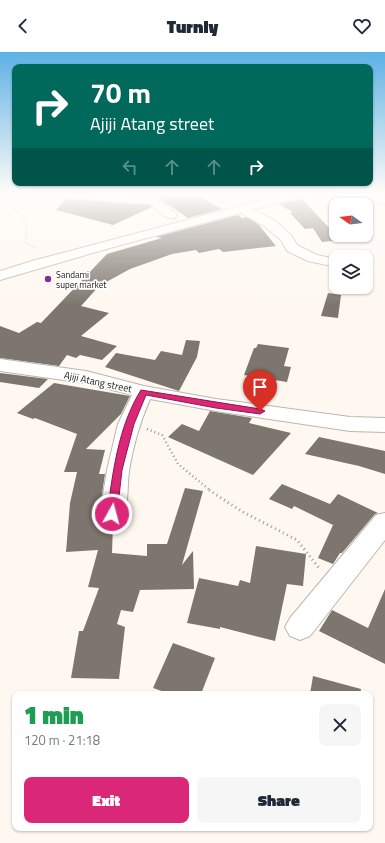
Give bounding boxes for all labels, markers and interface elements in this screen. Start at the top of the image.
text: Turnly [167,13,218,40]
icon: back [12,15,34,37]
icon: heart [351,15,373,37]
text: 70 m [90,71,151,114]
icon: right [24,80,76,132]
text: Ajiji Atang street [90,110,214,137]
icon: left [119,156,141,178]
icon: ahead [161,156,183,178]
icon: ahead [203,156,225,178]
icon: right [245,156,267,178]
north arrow [329,198,373,242]
map controls [329,198,373,294]
button: layers [329,250,373,294]
place label: Sandami super market [56,268,107,291]
marker: Sandami super market [43,274,53,284]
street label: Ajiji Atang street [63,367,134,397]
pin [243,370,277,411]
icon: arrive [249,376,271,398]
position arrow [91,493,133,535]
text: 1 min [24,697,84,733]
button: close [319,704,361,746]
text: 120 m · 21:18 [24,730,100,750]
button: Exit [24,777,189,823]
button: Share [197,777,361,823]

